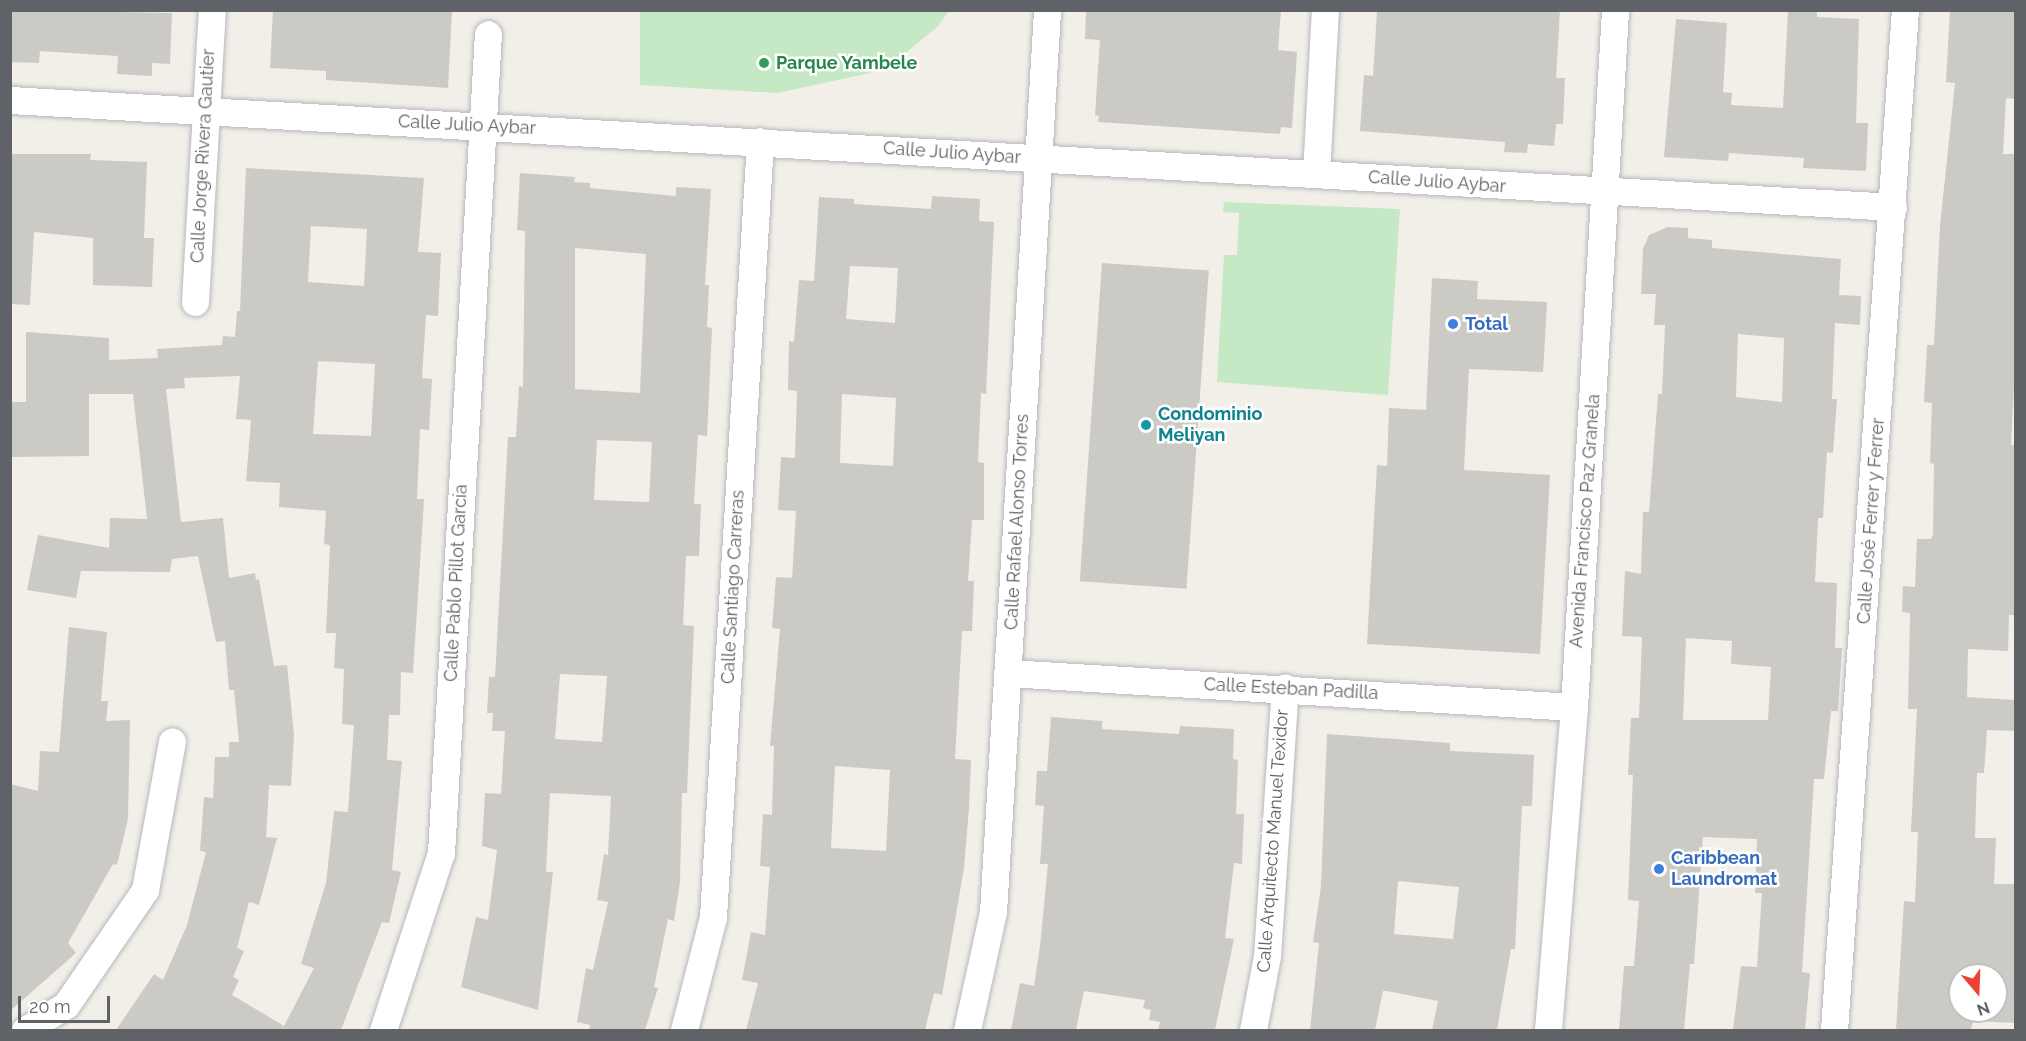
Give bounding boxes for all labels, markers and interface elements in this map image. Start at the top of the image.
street label: Calle Jorge Rivera Gautier [187,48,219,264]
place label: Parque Yambele [776,52,918,74]
marker: Parque Yambele [757,56,771,70]
street label: Calle Julio Aybar [397,111,537,139]
street label: Calle Julio Aybar [882,137,1022,169]
street label: Calle Julio Aybar [1367,166,1507,198]
place label: Total [1465,313,1508,335]
marker: Total [1446,317,1460,331]
street label: Avenida Francisco Paz Granela [1565,393,1605,649]
place label: Condominio Meliyan [1158,404,1262,446]
street label: Calle Rafael Alonso Torres [1001,413,1033,631]
street label: Calle José Ferrer y Ferrer [1853,416,1889,626]
marker: Condominio Meliyan [1139,418,1153,432]
street label: Calle Pablo Pillot García [440,484,472,682]
street label: Calle Santiago Carreras [717,489,749,685]
street label: Calle Esteban Padilla [1203,674,1379,704]
street label: Calle Arquitecto Manuel Texidor [1253,708,1293,974]
place label: Caribbean Laundromat [1671,848,1777,890]
marker: Caribbean Laundromat [1652,862,1666,876]
north arrow [1948,963,2008,1023]
scale bar [21,984,112,1022]
text: 20 m [29,996,71,1017]
text: N [1975,998,1992,1020]

